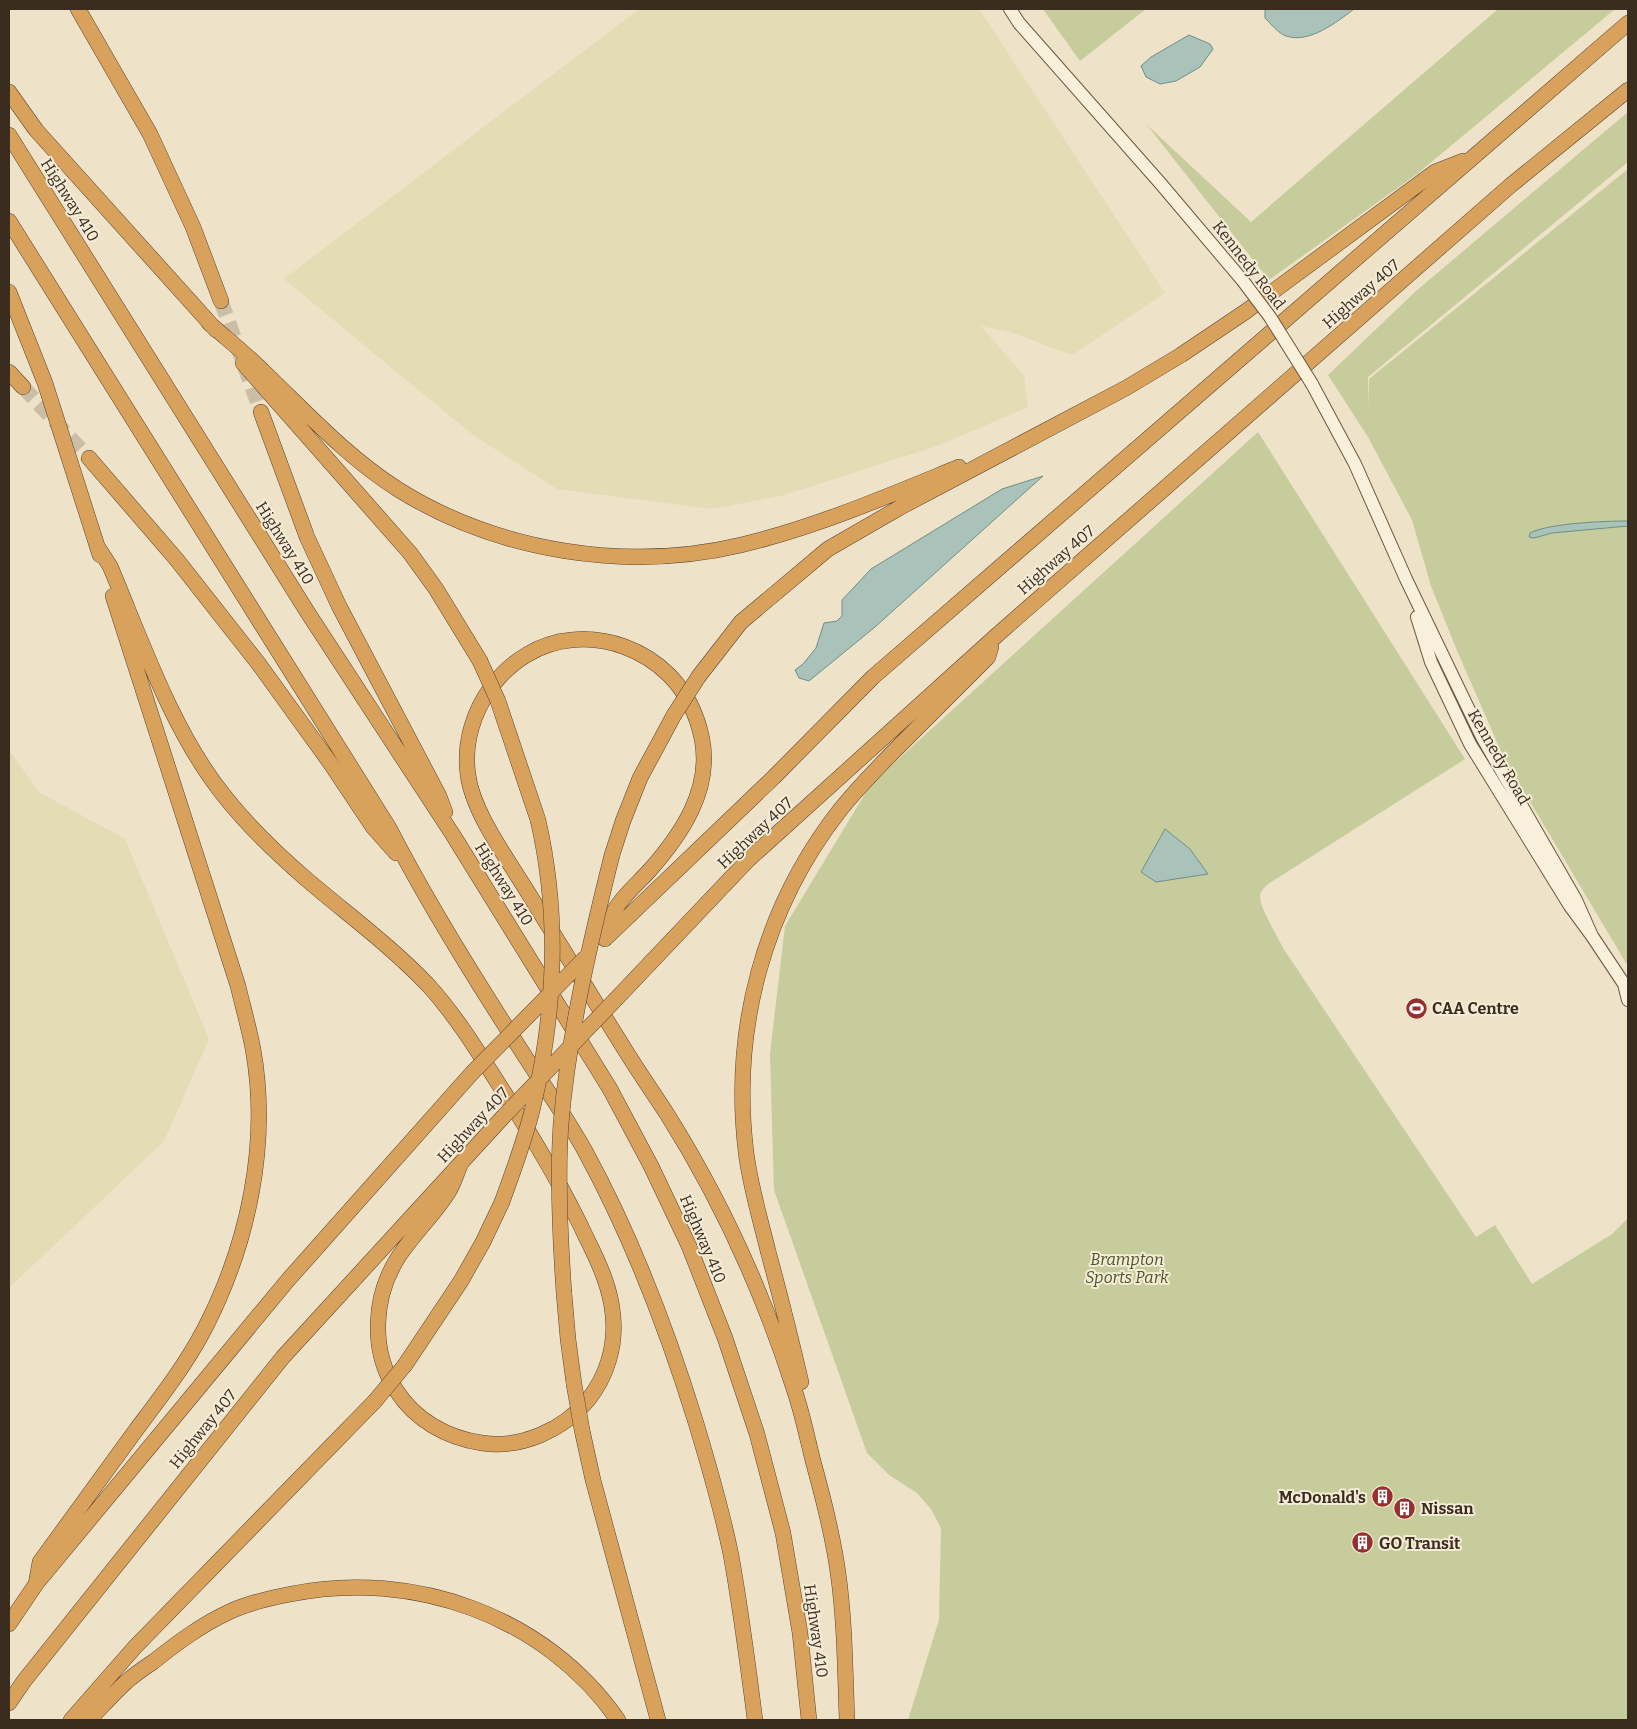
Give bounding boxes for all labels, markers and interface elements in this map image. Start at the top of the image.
street label: Highway 410 [37,155,103,245]
street label: Kennedy Road [1209,217,1290,313]
street label: Highway 407 [1319,255,1403,333]
street label: Highway 410 [252,498,318,588]
street label: Highway 407 [1014,521,1098,599]
street label: Kennedy Road [1464,706,1534,808]
street label: Highway 407 [713,793,797,873]
street label: Highway 410 [471,839,537,929]
sports icon: CAA Centre [1404,996,1428,1020]
place label: CAA Centre [1432,999,1519,1018]
street label: Highway 407 [433,1083,513,1167]
street label: Highway 410 [676,1192,730,1286]
park label: Brampton Sports Park [1085,1250,1169,1287]
street label: Highway 407 [165,1386,241,1472]
building icon: McDonald's [1370,1485,1394,1509]
place label: McDonald's [1279,1488,1366,1507]
building icon: Nissan [1393,1496,1417,1520]
place label: Nissan [1421,1499,1474,1518]
building icon: GO Transit [1351,1531,1375,1555]
place label: GO Transit [1379,1534,1461,1553]
street label: Highway 410 [800,1583,832,1679]

